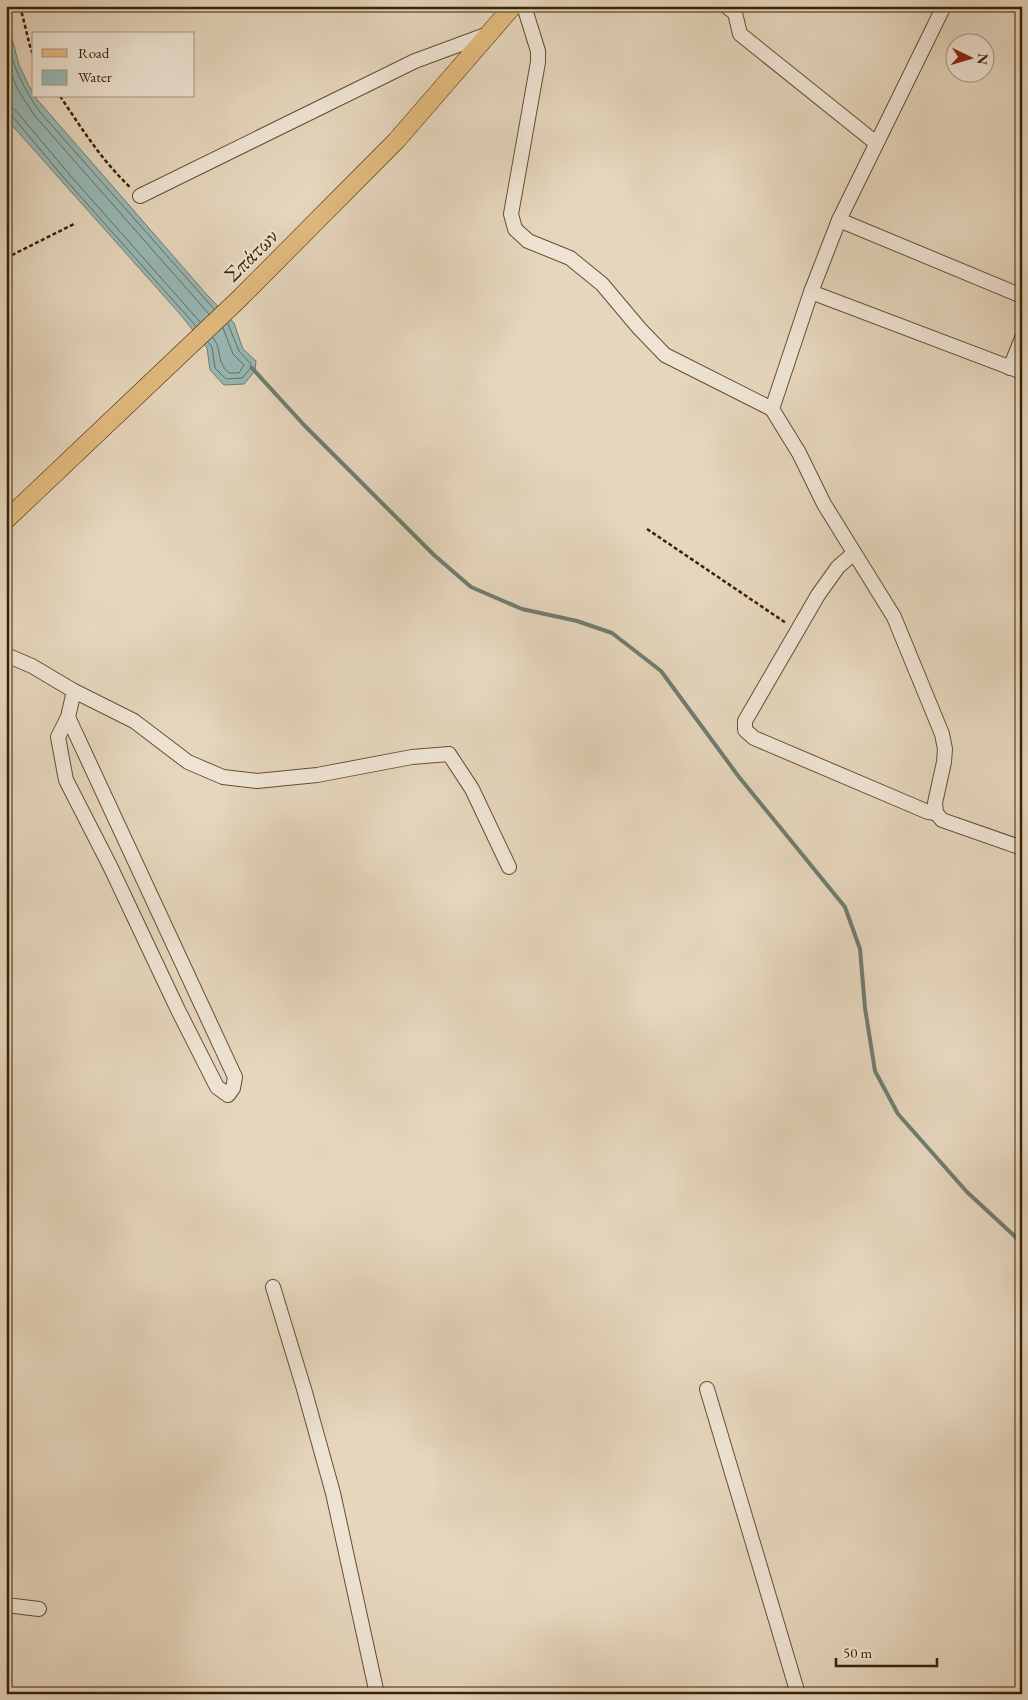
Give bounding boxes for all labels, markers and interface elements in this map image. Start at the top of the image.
legend [32,32,195,98]
north arrow [946,32,996,82]
text: Road [78,43,110,62]
text: N [973,53,992,66]
text: Water [78,67,112,86]
street label: Σπάτων [218,222,284,288]
scale bar [836,1635,937,1667]
text: 50 m [843,1643,872,1662]

